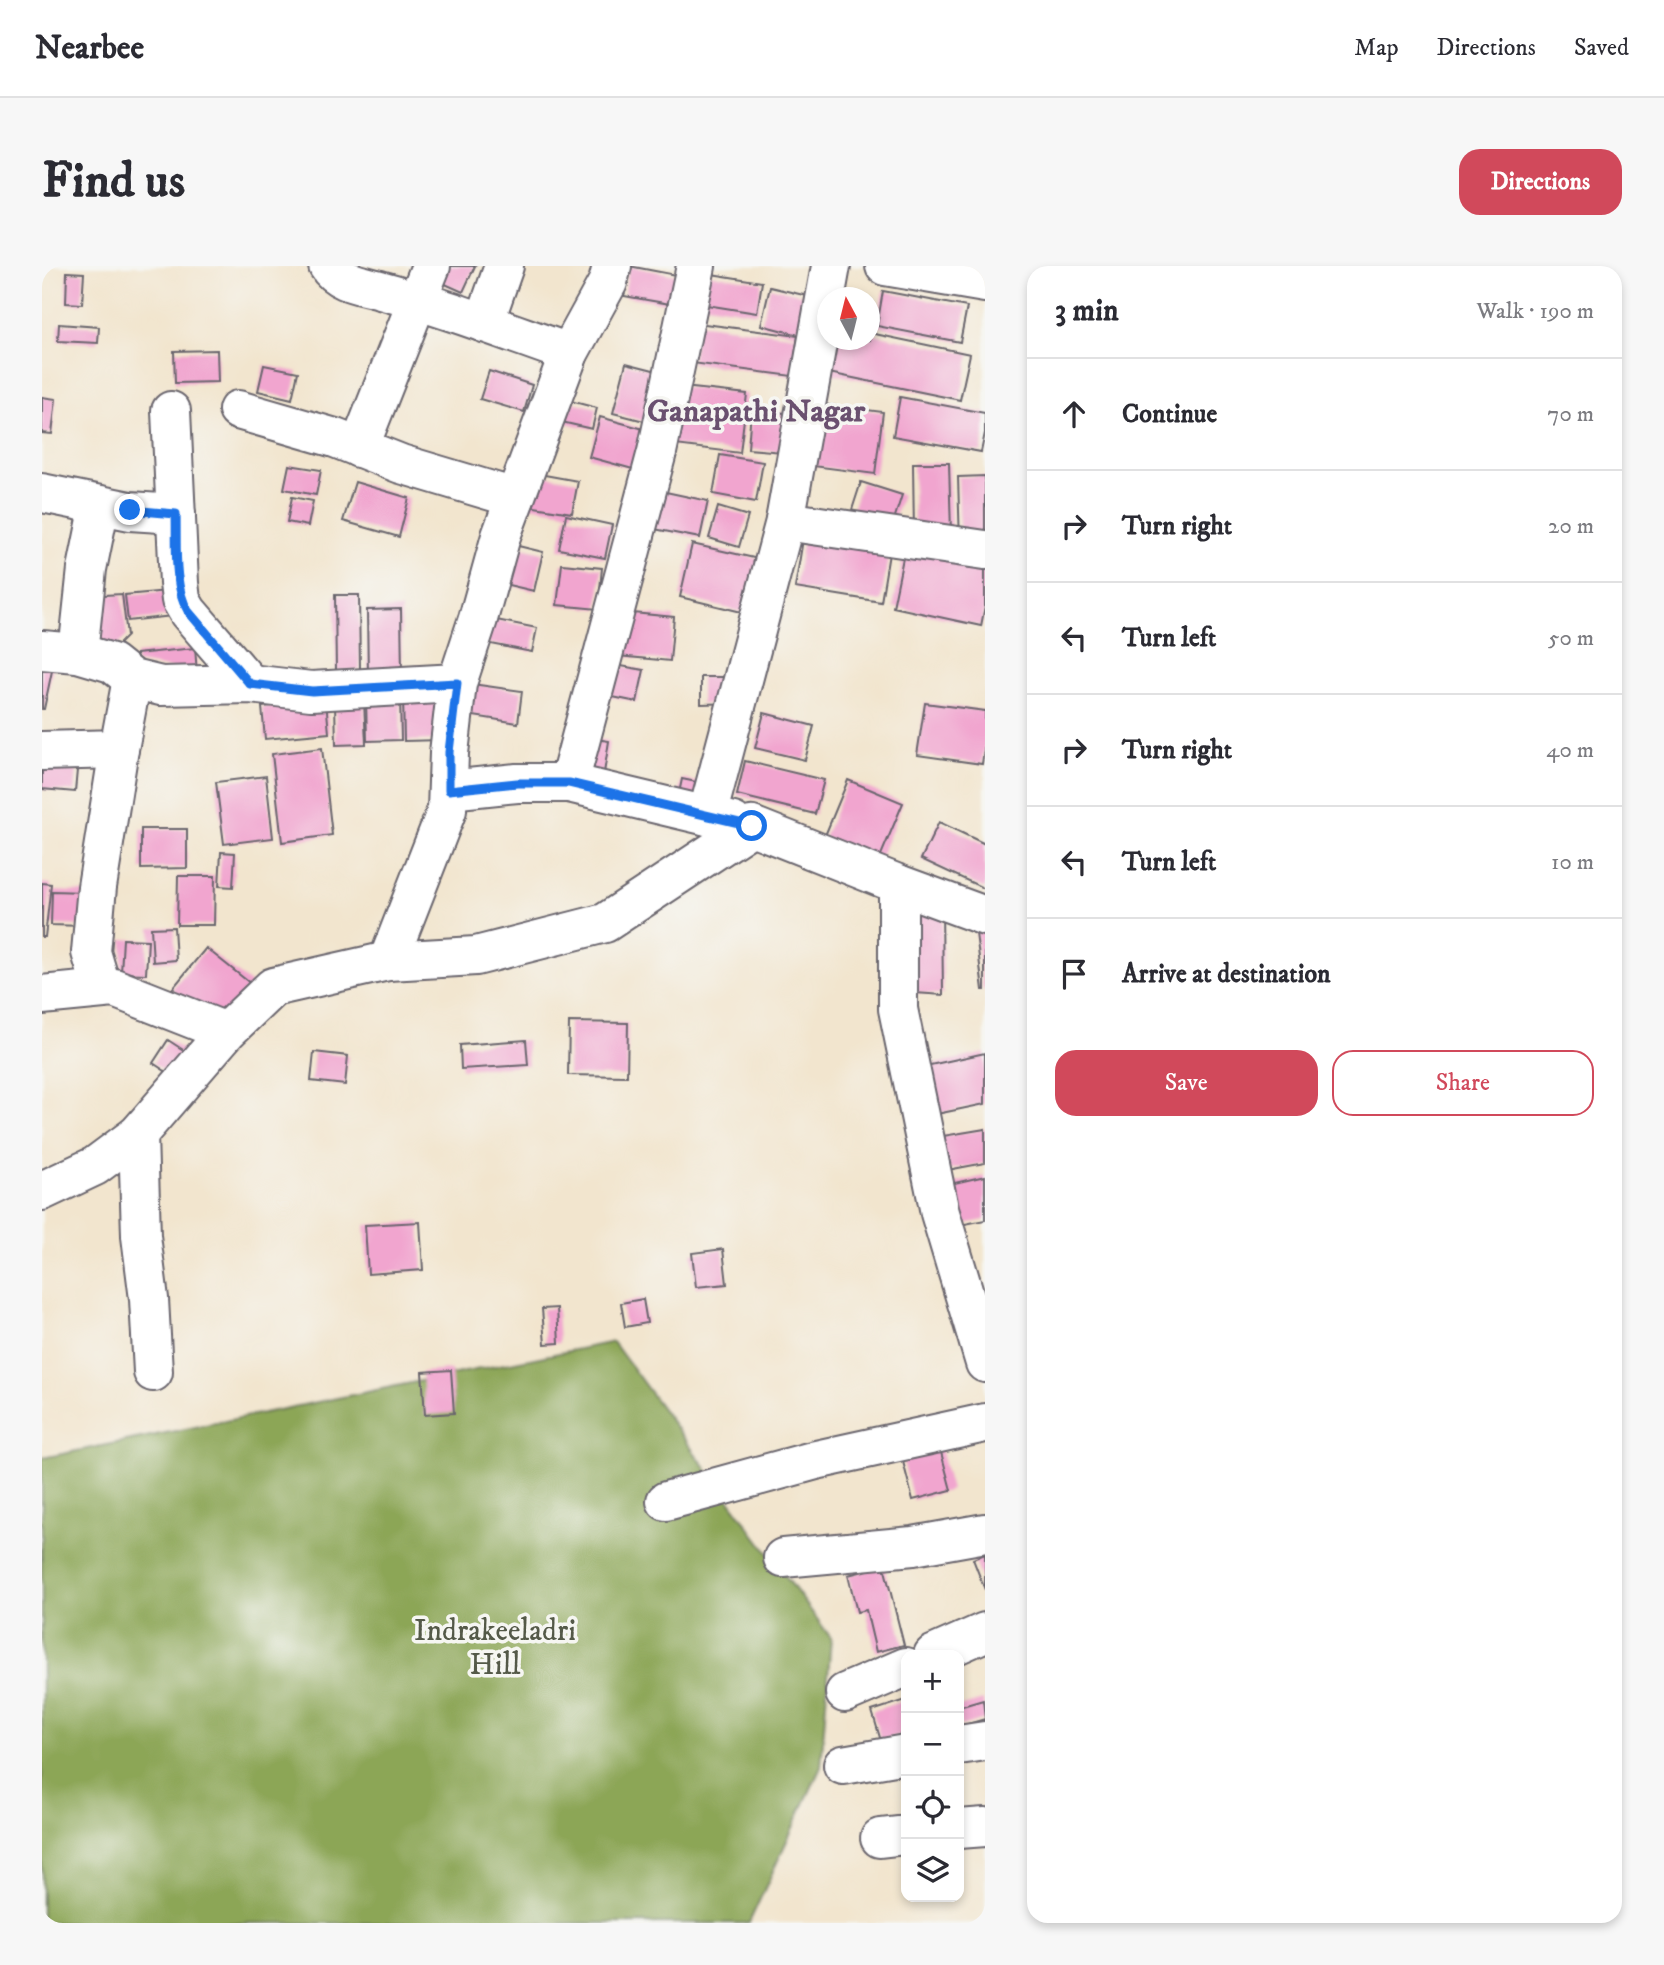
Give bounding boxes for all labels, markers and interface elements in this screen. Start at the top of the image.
text: Nearbee [35,28,144,69]
text: Map [1354,33,1399,63]
text: Directions [1437,33,1536,63]
text: Saved [1574,33,1629,63]
button: Directions [1459,149,1622,215]
text: Find us [42,151,185,213]
north arrow [817,287,880,350]
text: 3 min [1055,293,1119,330]
text: Walk · 190 m [1476,297,1594,326]
district label: Ganapathi Nagar [647,392,866,432]
icon: ahead [1055,395,1093,433]
text: Continue [1122,398,1217,431]
text: 70 m [1547,400,1594,429]
route end [114,494,145,525]
icon: right [1055,507,1093,545]
text: Turn right [1122,510,1232,543]
text: 20 m [1548,512,1594,541]
icon: left [1055,619,1093,657]
text: Turn left [1122,622,1216,655]
text: 50 m [1548,624,1594,653]
icon: right [1055,731,1093,769]
text: Turn right [1122,734,1232,767]
text: 40 m [1546,736,1594,765]
route start [736,810,767,841]
icon: left [1055,843,1093,881]
text: Turn left [1122,846,1216,879]
text: 10 m [1551,848,1594,877]
icon: arrive [1055,955,1093,993]
text: Arrive at destination [1122,958,1331,991]
button: Save [1055,1050,1318,1116]
button: Share [1332,1050,1594,1116]
park label: Indrakeeladri Hill [414,1613,576,1684]
map controls [901,1650,964,1902]
button: + [901,1650,964,1713]
button: − [901,1713,964,1776]
button: locate [901,1776,964,1839]
button: layers [901,1839,964,1902]

